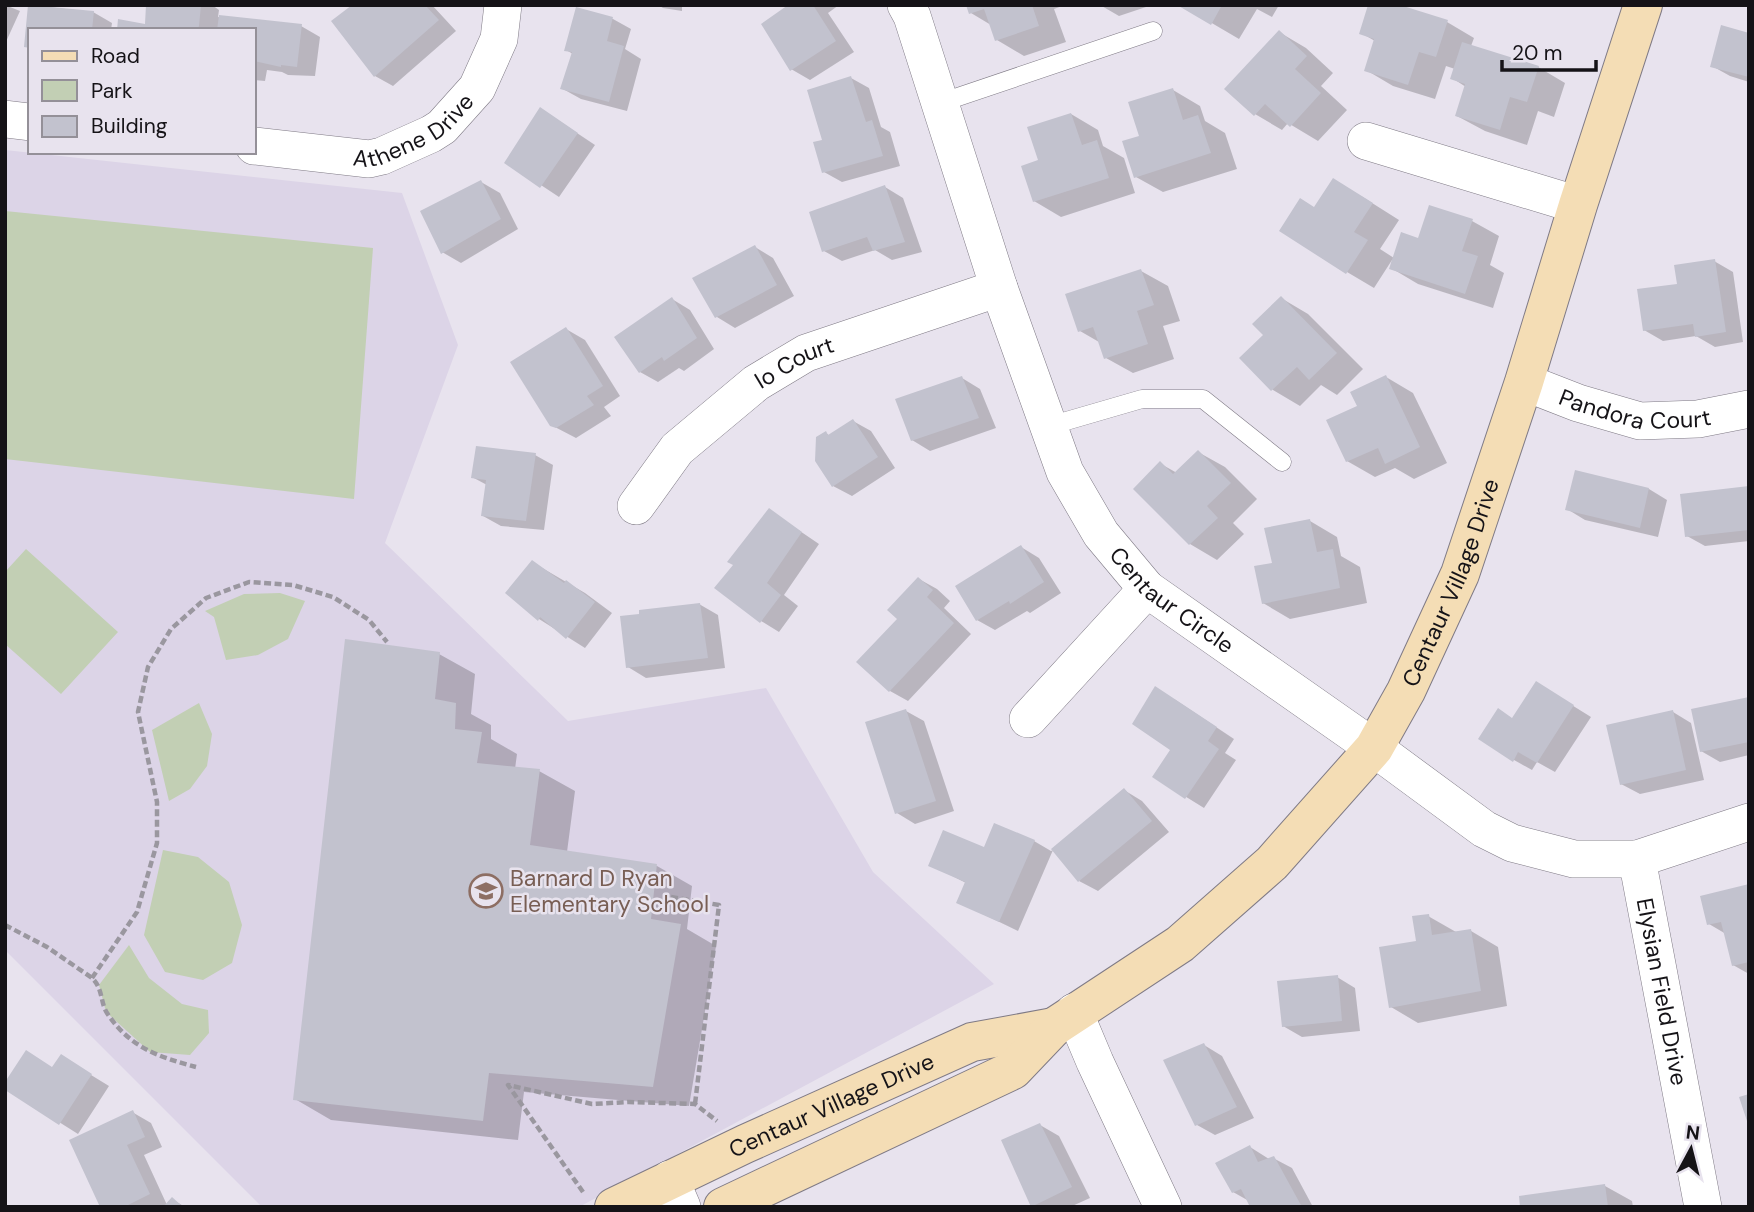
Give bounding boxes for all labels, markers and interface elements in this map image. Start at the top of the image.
legend [28,28,256,154]
scale bar [1502,28,1596,72]
text: 20 m [1512,39,1563,67]
text: Road [91,42,140,70]
text: Park [91,77,133,105]
street label: Athene Drive [351,87,480,174]
text: Building [91,112,168,140]
street label: Io Court [749,330,838,395]
street label: Pandora Court [1555,382,1713,436]
street label: Centaur Village Drive [1395,475,1506,692]
street label: Centaur Circle [1103,540,1240,660]
place label: Barnard D Ryan Elementary School [510,863,709,919]
school or university icon: Barnard D Ryan Elementary School [467,872,505,910]
street label: Elysian Field Drive [1630,895,1695,1088]
street label: Centaur Village Drive [724,1046,939,1165]
north arrow [1656,1114,1726,1184]
text: N [1685,1119,1701,1146]

